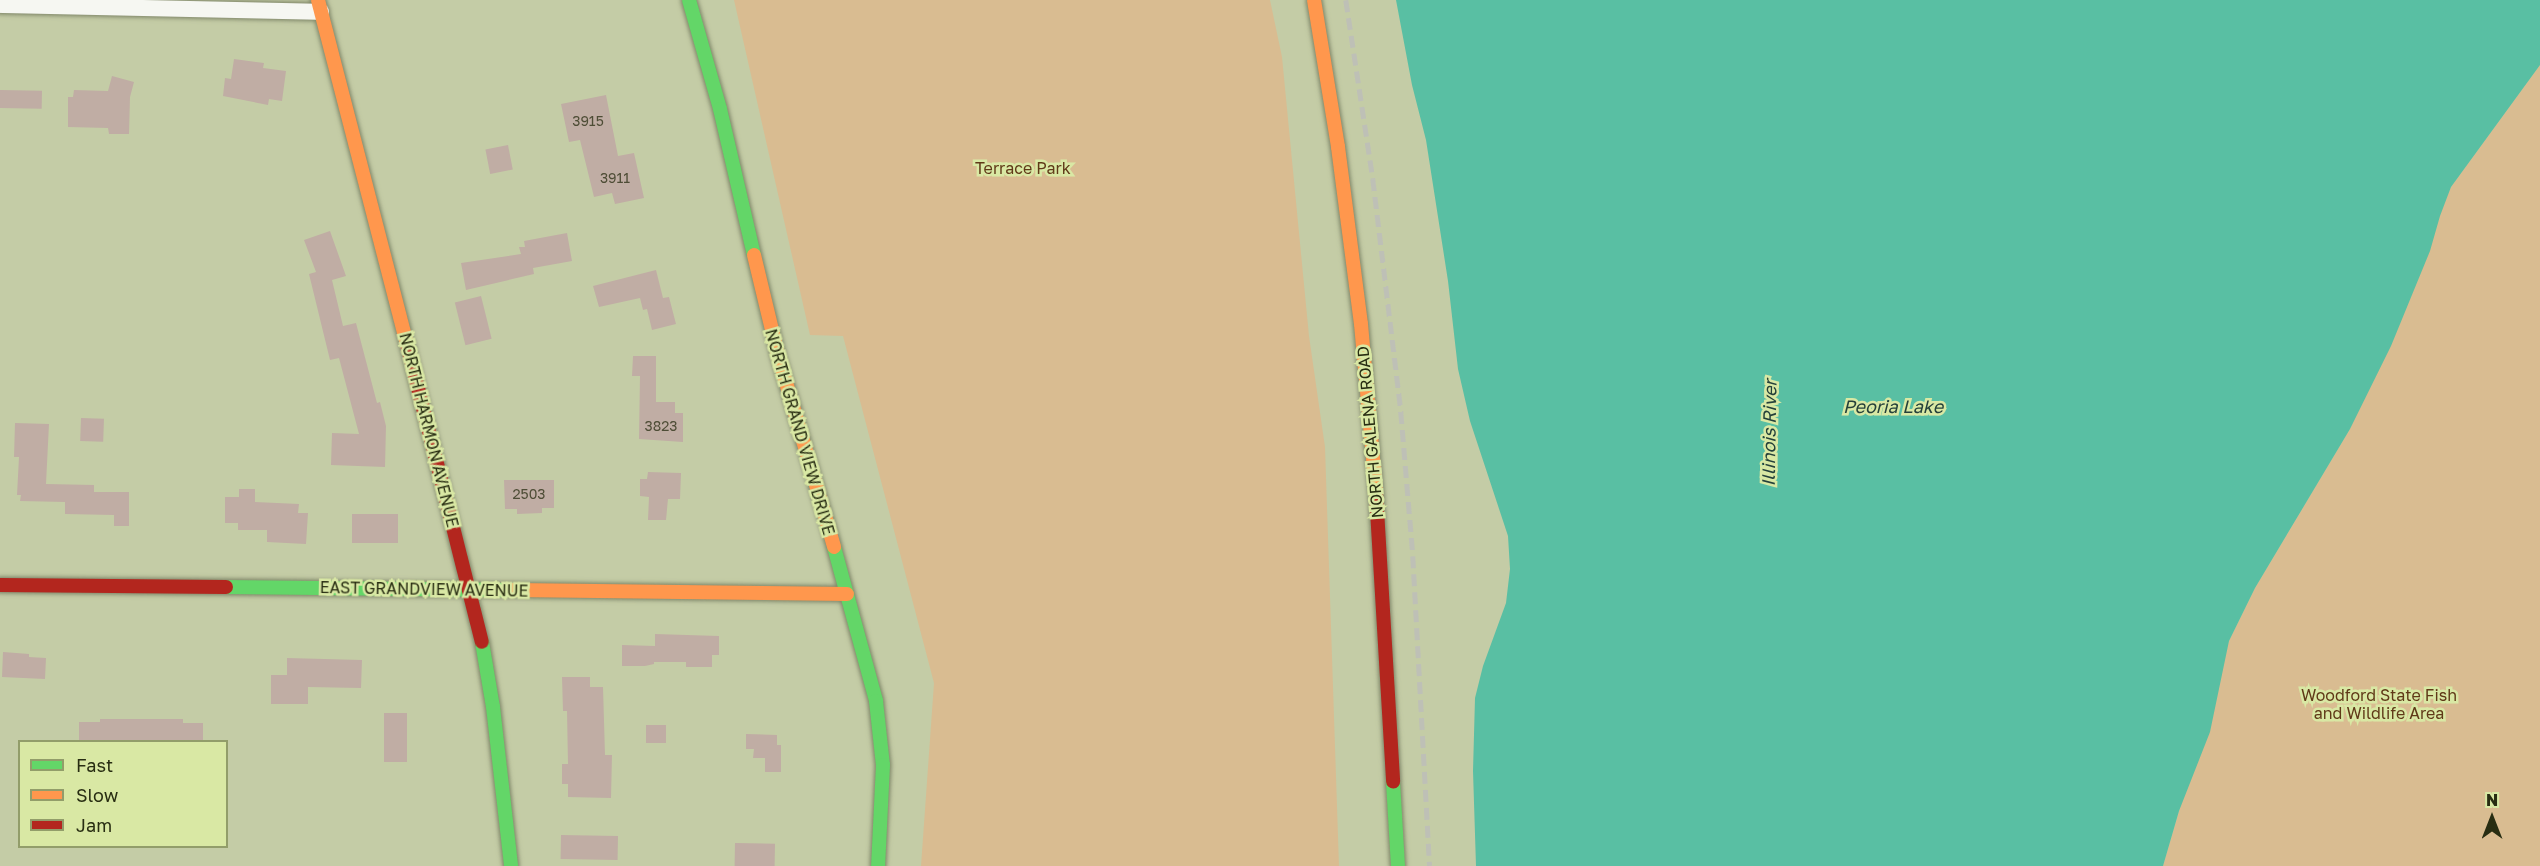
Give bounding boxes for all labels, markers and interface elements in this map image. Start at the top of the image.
house number: 3915 [572,113,604,129]
park label: Terrace Park [975,158,1071,178]
house number: 3911 [600,170,630,186]
street label: NORTH GRAND VIEW DRIVE [761,327,839,537]
street label: NORTH HARMON AVENUE [396,331,462,529]
street label: NORTH GALENA ROAD [1353,345,1387,519]
water label: Illinois River [1757,379,1781,487]
water label: Peoria Lake [1843,395,1943,417]
house number: 3823 [644,418,678,434]
house number: 2503 [512,486,546,502]
street label: EAST GRANDVIEW AVENUE [320,578,528,600]
park label: Woodford State Fish and Wildlife Area [2301,685,2457,723]
legend [18,740,228,848]
text: Fast [76,754,113,776]
text: Slow [76,784,118,806]
north arrow [2462,788,2522,848]
text: N [2486,790,2498,810]
text: Jam [76,814,112,836]

